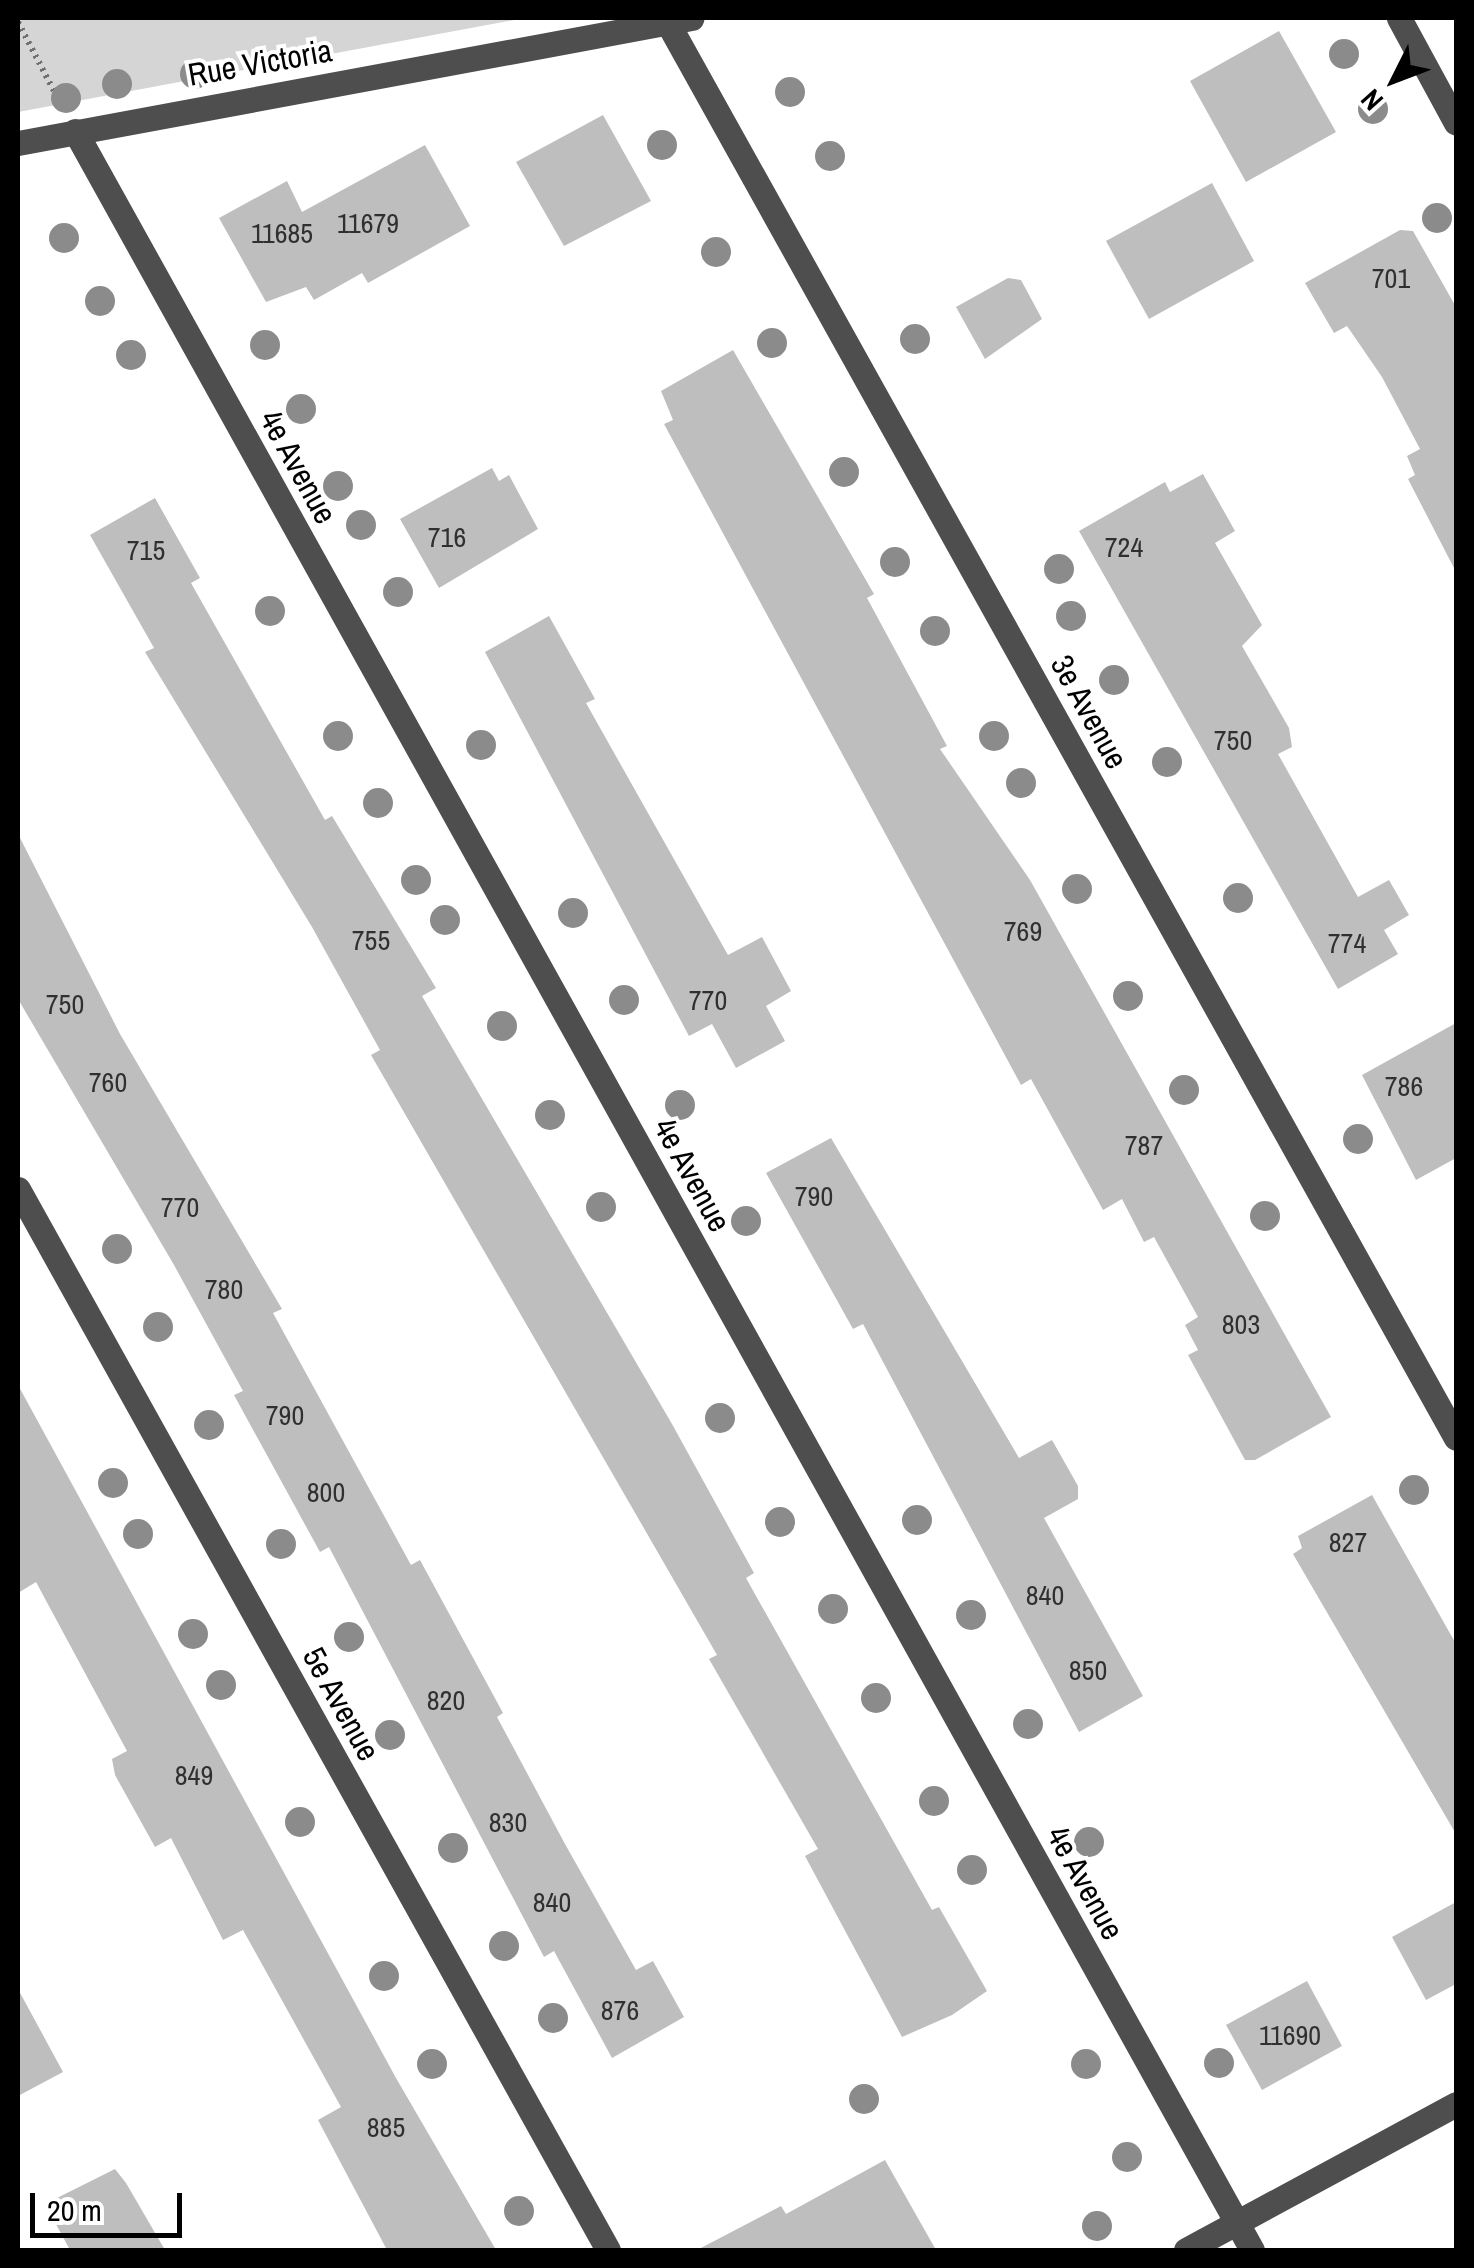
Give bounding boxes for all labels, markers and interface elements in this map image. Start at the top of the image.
north arrow [1344,30,1444,130]
street label: Rue Victoria [185,31,335,95]
text: N [1352,81,1391,119]
house number: 11679 [337,206,399,240]
house number: 11685 [251,216,313,250]
house number: 701 [1372,261,1410,295]
street label: 4e Avenue [251,403,345,531]
house number: 716 [428,520,466,554]
house number: 724 [1105,530,1143,564]
house number: 715 [127,533,165,567]
street label: 3e Avenue [1042,648,1136,776]
house number: 750 [1214,723,1252,757]
house number: 769 [1004,914,1042,948]
house number: 755 [352,923,390,957]
house number: 774 [1328,926,1366,960]
house number: 770 [689,983,727,1017]
house number: 750 [46,987,84,1021]
house number: 760 [89,1065,127,1099]
house number: 786 [1385,1069,1423,1103]
street label: 4e Avenue [645,1111,739,1239]
house number: 787 [1125,1128,1163,1162]
house number: 790 [795,1179,833,1213]
house number: 770 [161,1190,199,1224]
house number: 780 [205,1272,243,1306]
house number: 803 [1222,1307,1260,1341]
house number: 790 [266,1398,304,1432]
house number: 800 [307,1475,345,1509]
house number: 827 [1329,1525,1367,1559]
house number: 840 [1026,1578,1064,1612]
street label: 5e Avenue [294,1640,388,1768]
house number: 850 [1069,1653,1107,1687]
house number: 820 [427,1683,465,1717]
house number: 849 [175,1758,213,1792]
house number: 830 [489,1805,527,1839]
street label: 4e Avenue [1038,1819,1132,1947]
house number: 840 [533,1885,571,1919]
house number: 876 [601,1993,639,2027]
house number: 11690 [1259,2018,1321,2052]
house number: 885 [367,2110,405,2144]
scale bar [35,2173,188,2235]
text: 20 m [47,2190,102,2230]

